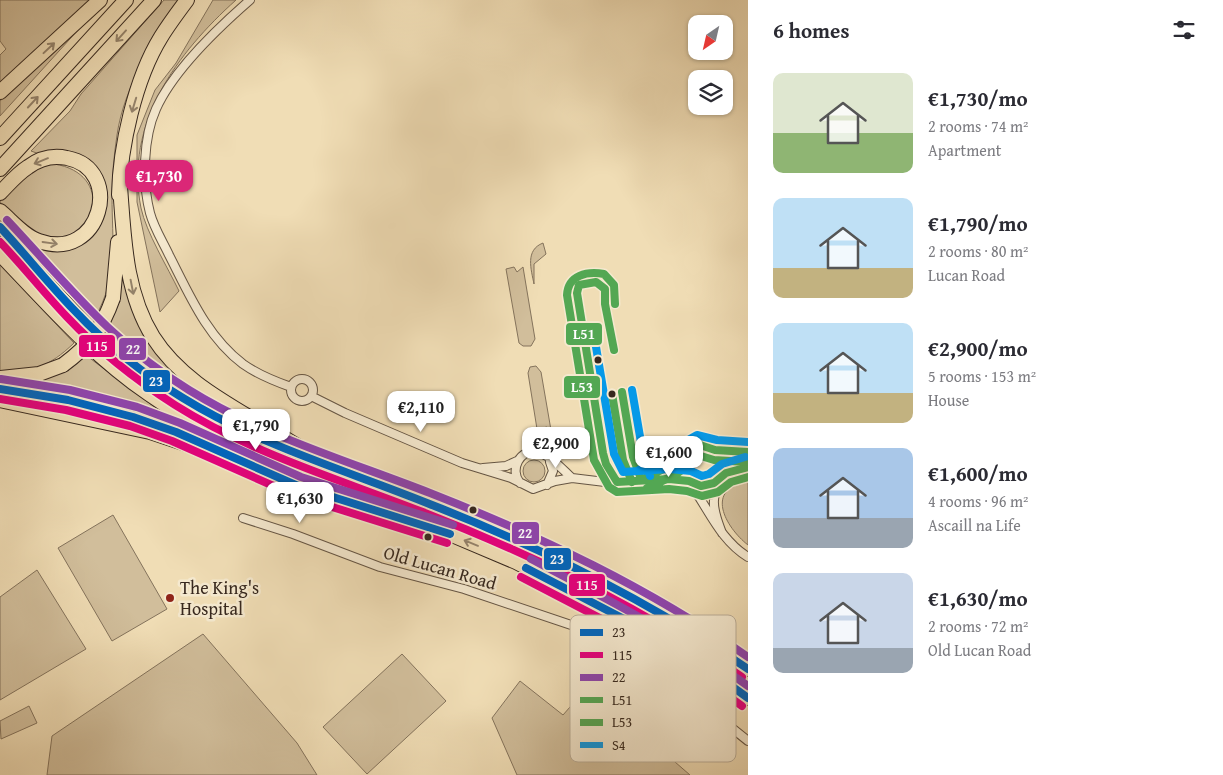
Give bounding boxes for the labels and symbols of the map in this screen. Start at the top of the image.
north arrow [688,15,732,60]
one-way arrow [115,30,127,42]
one-way arrow [43,42,55,54]
one-way arrow [27,96,39,108]
one-way arrow [128,97,138,113]
one-way arrow [34,156,49,166]
pin: €1,730 [118,160,200,202]
one-way arrow [42,238,58,248]
one-way arrow [128,278,137,294]
line badge: L51 [565,322,603,346]
text: L51 [573,324,595,344]
line badge: 115 [78,334,116,358]
text: 115 [86,336,108,356]
line badge: 22 [118,337,147,361]
text: 22 [126,339,140,359]
unlabelled marker [593,355,603,365]
line badge: 23 [142,369,171,393]
text: 23 [149,371,163,391]
line badge: L53 [563,375,601,399]
text: L53 [571,377,593,397]
unlabelled marker [607,389,617,399]
pin: €2,110 [380,390,462,433]
pin: €1,790 [215,408,297,451]
pin: €2,900 [515,426,597,469]
pin: €1,600 [628,436,710,478]
pin: €1,630 [259,482,341,524]
unlabelled marker [468,505,478,515]
line badge: 22 [511,521,540,545]
text: 22 [518,523,532,543]
unlabelled marker [423,532,433,542]
one-way arrow [464,537,479,547]
street label: Old Lucan Road [381,539,500,597]
line badge: 23 [543,547,572,571]
text: 23 [550,549,564,569]
line badge: 115 [568,573,606,597]
place label: The King's Hospital [180,574,259,622]
text: 115 [576,575,598,595]
marker: The King's Hospital [164,592,176,604]
legend [570,615,736,762]
text: 23 [612,622,625,642]
text: 115 [612,645,632,665]
text: 22 [612,667,625,687]
text: L51 [612,690,632,710]
text: L53 [612,712,632,732]
text: S4 [612,735,626,755]

